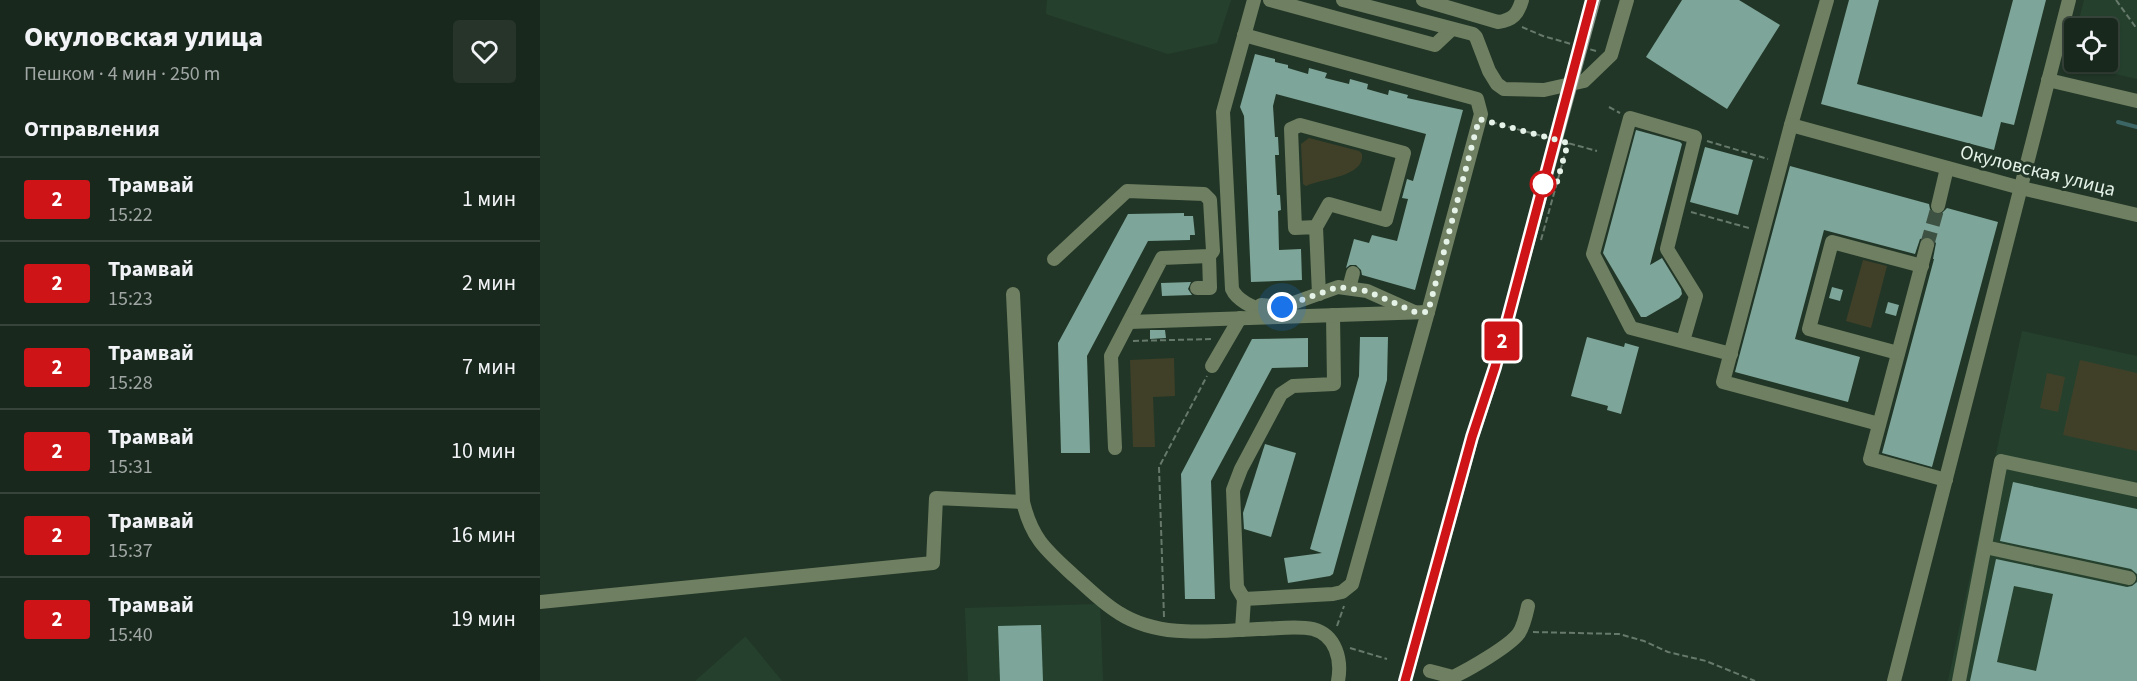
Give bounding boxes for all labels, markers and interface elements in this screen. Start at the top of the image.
text: Окуловская улица [24,17,263,57]
map controls [2064,18,2118,72]
button: locate [2064,18,2118,72]
button: heart [453,20,516,83]
text: Пешком · 4 мин · 250 m [24,60,220,88]
text: Отправления [24,113,160,145]
street label: Окуловская улица [1957,138,2118,204]
text: Трамвай [108,169,194,201]
unlabelled marker [1530,171,1556,197]
text: 1 мин [462,183,516,215]
text: 2 [51,184,63,214]
text: 15:22 [108,201,153,229]
text: Трамвай [108,253,194,285]
text: 2 мин [462,267,516,299]
text: 2 [51,268,63,298]
text: 15:23 [108,285,153,313]
your location [1267,292,1297,322]
line badge: 2 [1482,322,1522,360]
text: 2 [1496,326,1508,356]
text: Трамвай [108,337,194,369]
text: 7 мин [462,351,516,383]
text: 2 [51,352,63,382]
text: 15:28 [108,369,153,397]
text: Трамвай [108,421,194,453]
text: 10 мин [451,435,516,467]
text: 2 [51,436,63,466]
text: 15:31 [108,453,153,481]
text: Трамвай [108,505,194,537]
text: 16 мин [451,519,516,551]
text: 2 [51,520,63,550]
text: 15:37 [108,537,153,565]
text: Трамвай [108,589,194,621]
text: 19 мин [451,603,516,635]
text: 2 [51,604,63,634]
text: 15:40 [108,621,153,649]

